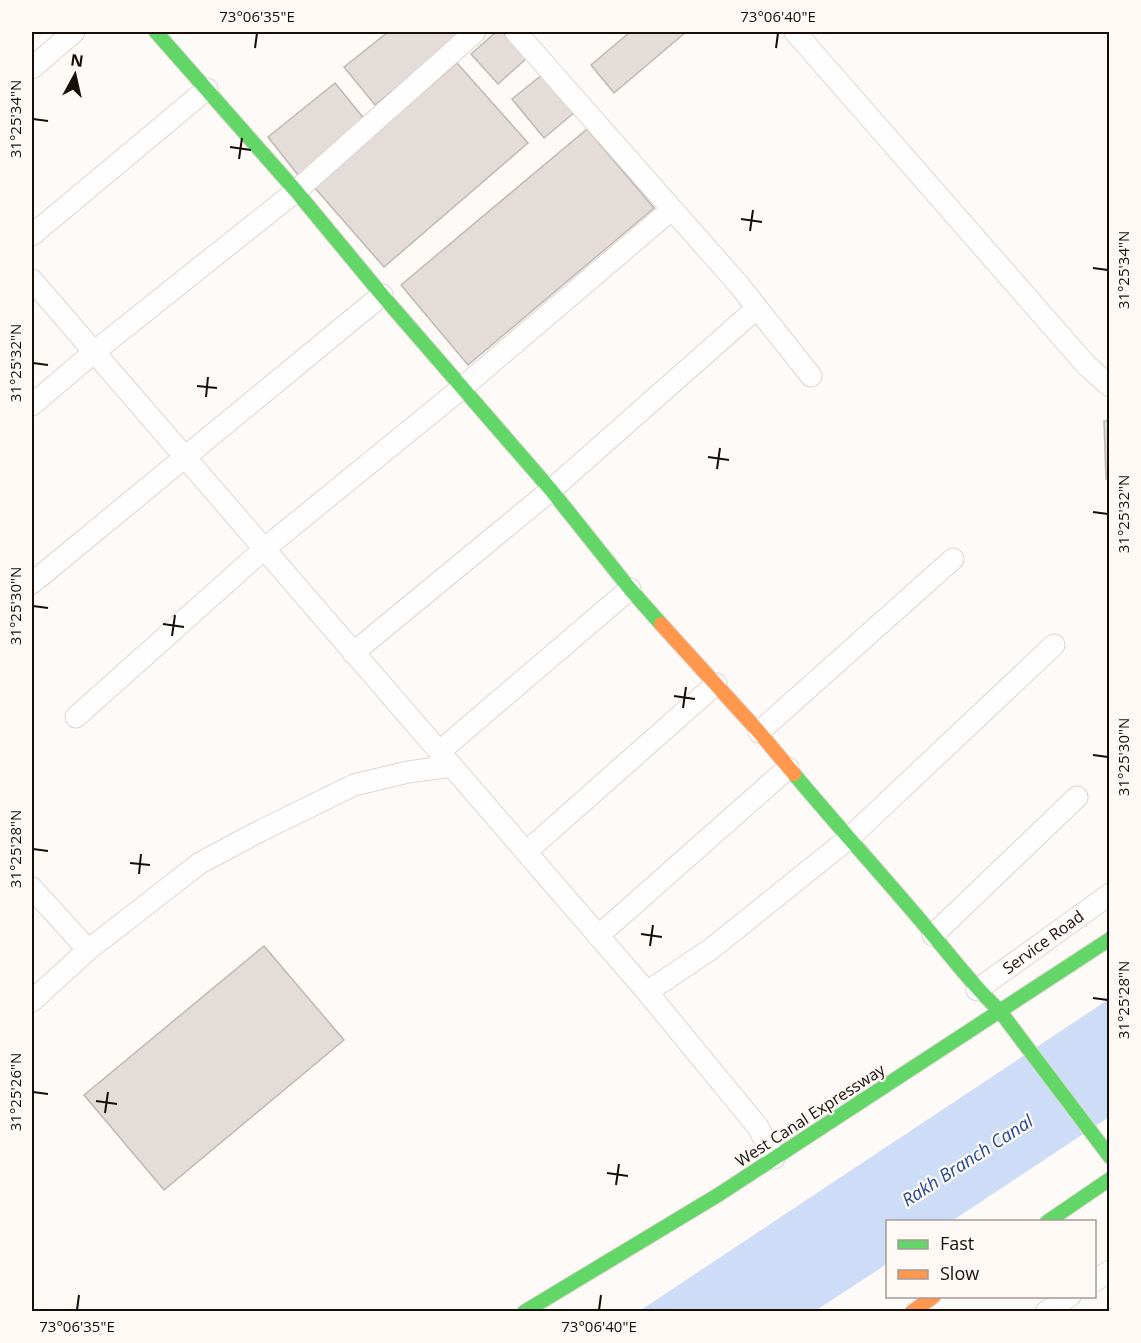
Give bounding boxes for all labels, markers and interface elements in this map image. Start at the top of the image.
text: 73°06'35"E [219,6,295,26]
text: 73°06'40"E [740,6,816,26]
north arrow [45,45,105,105]
text: N [69,48,85,72]
text: 31°25'34"N [5,80,25,158]
text: 31°25'34"N [1113,231,1133,309]
text: 31°25'32"N [5,324,25,402]
text: 31°25'32"N [1113,475,1133,553]
text: 31°25'30"N [5,567,25,645]
text: 31°25'30"N [1113,718,1133,796]
text: 31°25'28"N [5,810,25,888]
street label: Service Road [998,905,1088,979]
text: 31°25'28"N [1113,961,1133,1039]
text: 31°25'26"N [5,1053,25,1131]
street label: West Canal Expressway [731,1058,890,1172]
water label: Rakh Branch Canal [897,1108,1038,1211]
legend [886,1220,1096,1298]
text: Fast [940,1231,974,1255]
text: Slow [940,1261,979,1285]
text: 73°06'35"E [39,1316,115,1336]
text: 73°06'40"E [561,1316,637,1336]

